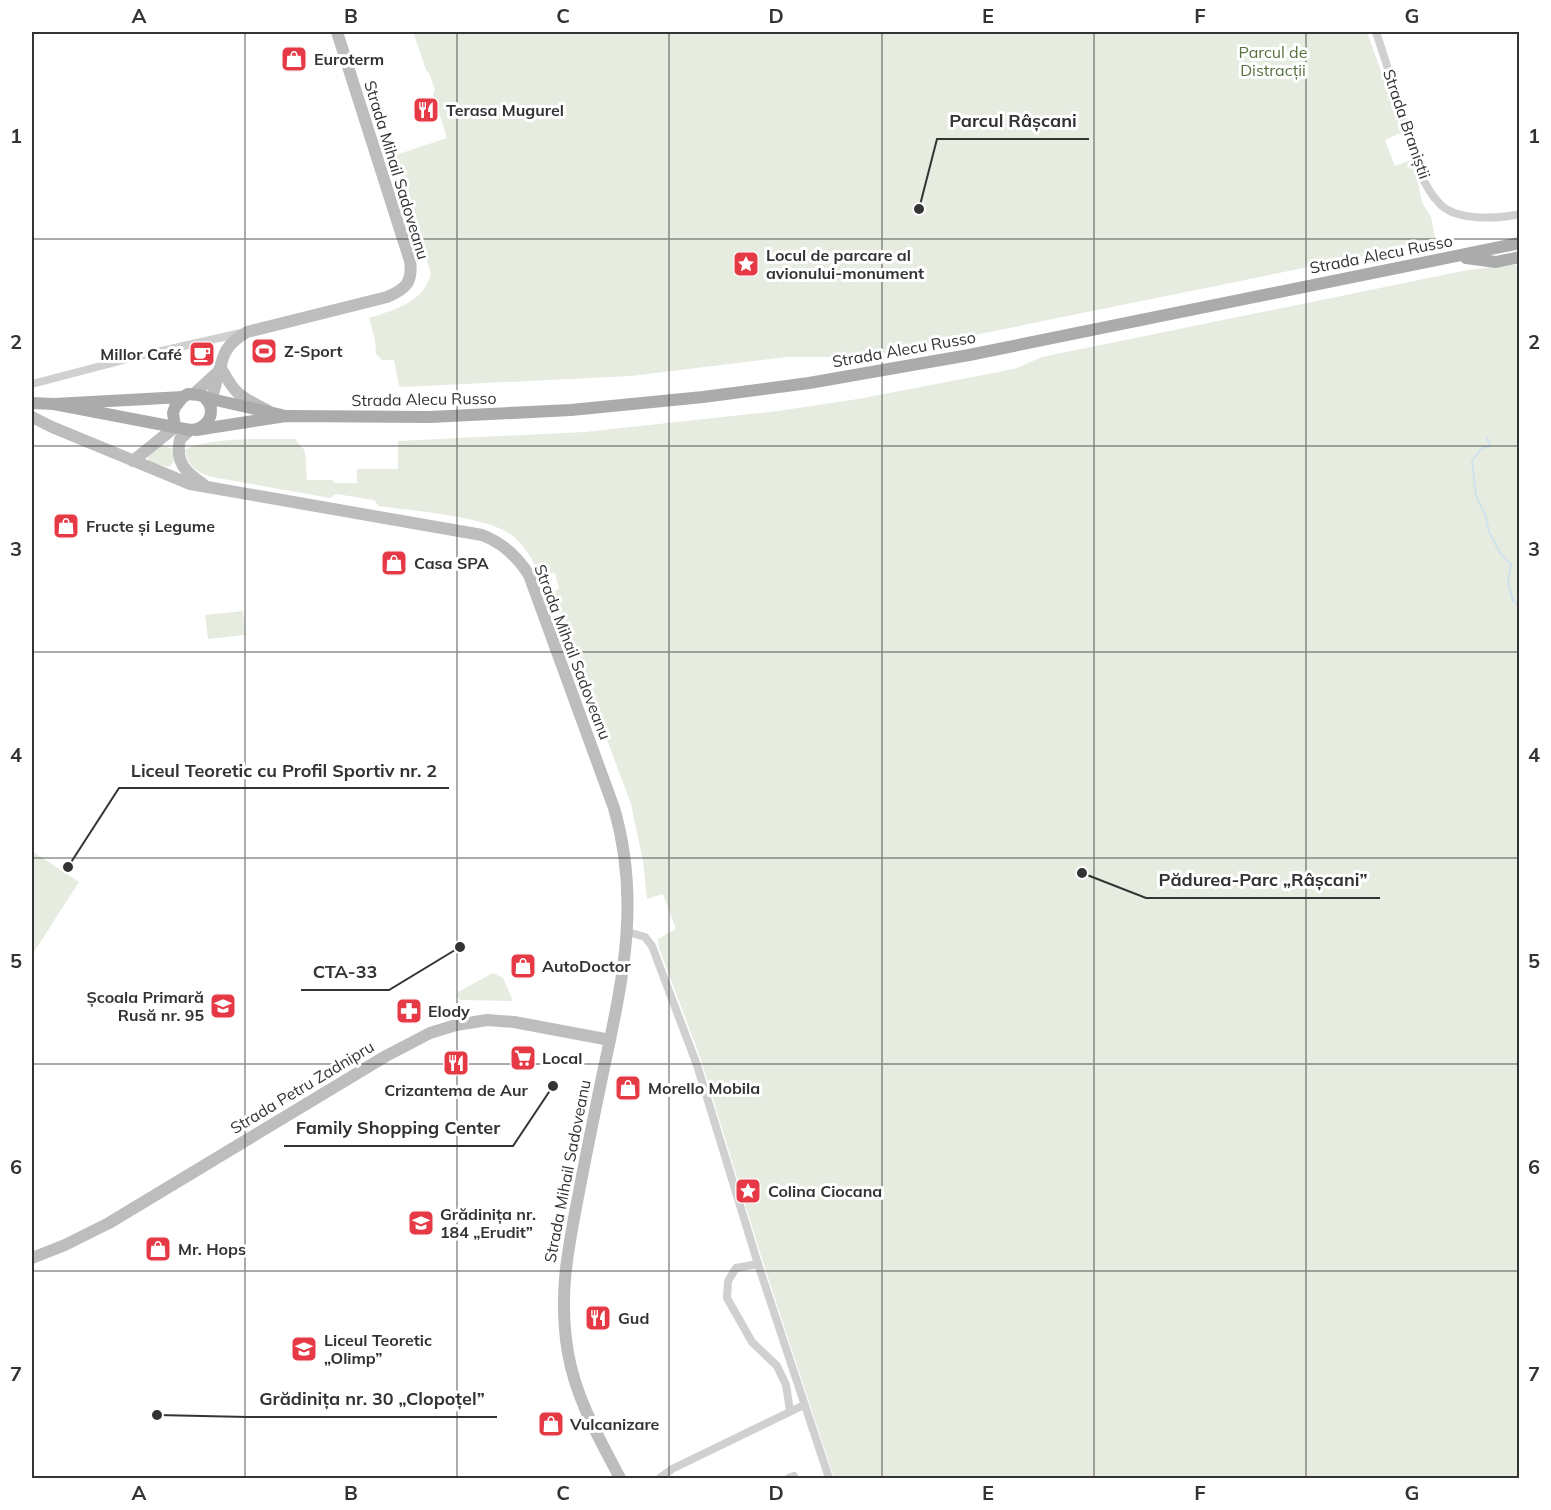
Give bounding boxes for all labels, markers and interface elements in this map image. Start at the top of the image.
text: A [132,3,147,28]
text: B [344,3,358,28]
text: C [556,3,570,28]
text: D [768,3,784,28]
text: E [982,3,994,28]
text: F [1194,3,1206,28]
text: G [1405,3,1419,28]
park label: Parcul de Distracții [1239,42,1307,80]
shop icon: Euroterm [279,44,309,74]
place label: Euroterm [314,49,384,69]
street label: Strada Braniștii [1379,67,1435,181]
street label: Strada Mihail Sadoveanu [360,78,434,262]
restaurant icon: Terasa Mugurel [411,95,441,125]
place label: Terasa Mugurel [446,100,564,120]
callout: Parcul Râșcani [937,103,1089,139]
text: Parcul Râșcani [949,109,1077,132]
text: 1 [10,123,22,148]
text: 1 [1528,123,1540,148]
street label: Strada Alecu Russo [1308,230,1454,278]
place label: Locul de parcare al avionului-monument [766,245,924,283]
place icon: Locul de parcare al avionului-monument [731,249,761,279]
street label: Strada Alecu Russo [831,327,977,371]
text: 2 [10,329,22,354]
text: 2 [1528,329,1540,354]
sports icon: Z-Sport [249,336,279,366]
cafe icon: Millor Café [187,339,217,369]
place label: Z-Sport [284,341,343,361]
place label: Millor Café [100,344,182,364]
street label: Strada Alecu Russo [351,388,497,410]
shop icon: Fructe și Legume [51,511,81,541]
place label: Fructe și Legume [86,516,215,537]
text: 3 [10,536,22,561]
text: 3 [1528,536,1540,561]
shop icon: Casa SPA [379,548,409,578]
place label: Casa SPA [414,553,489,573]
street label: Strada Mihail Sadoveanu [530,562,616,742]
text: 4 [10,742,22,767]
text: 4 [1528,742,1540,767]
callout: Liceul Teoretic cu Profil Sportiv nr. 2 [119,752,449,788]
text: Liceul Teoretic cu Profil Sportiv nr. 2 [131,759,437,782]
callout: Pădurea-Parc „Râșcani” [1146,862,1380,898]
text: Pădurea-Parc „Râșcani” [1158,868,1368,891]
text: 5 [10,948,22,973]
text: 5 [1528,948,1540,973]
shop icon: AutoDoctor [508,951,538,981]
callout: CTA-33 [301,954,389,990]
place label: AutoDoctor [542,956,631,976]
text: CTA-33 [313,960,377,983]
place label: Școala Primară Rusă nr. 95 [86,987,204,1025]
school or university icon: Școala Primară Rusă nr. 95 [208,991,238,1021]
pharmacy icon: Elody [394,996,424,1026]
place label: Elody [428,1001,470,1021]
street label: Strada Petru Zadnipru [226,1036,378,1138]
supermarket icon: Local [508,1043,538,1073]
restaurant icon: Crizantema de Aur [441,1048,471,1078]
place label: Local [542,1048,582,1068]
shop icon: Morello Mobila [613,1073,643,1103]
street label: Strada Mihail Sadoveanu [539,1078,595,1264]
place label: Morello Mobila [648,1078,760,1098]
place label: Crizantema de Aur [384,1080,529,1100]
callout: Family Shopping Center [284,1110,513,1146]
text: Family Shopping Center [296,1116,501,1139]
text: 6 [10,1154,22,1179]
text: 6 [1528,1154,1540,1179]
place icon: Colina Ciocana [733,1176,763,1206]
place label: Colina Ciocana [768,1181,882,1201]
place label: Grădinița nr. 184 „Erudit” [440,1204,536,1242]
school or university icon: Grădinița nr. 184 „Erudit” [406,1208,436,1238]
shop icon: Mr. Hops [143,1234,173,1264]
place label: Mr. Hops [178,1239,246,1259]
restaurant icon: Gud [583,1303,613,1333]
place label: Gud [618,1308,649,1328]
place label: Liceul Teoretic „Olimp” [324,1330,432,1368]
school or university icon: Liceul Teoretic „Olimp” [289,1334,319,1364]
text: 7 [10,1361,22,1386]
text: 7 [1528,1361,1540,1386]
callout: Grădinița nr. 30 „Clopoțel” [247,1381,497,1417]
text: Grădinița nr. 30 „Clopoțel” [259,1387,485,1410]
shop icon: Vulcanizare [536,1409,566,1439]
place label: Vulcanizare [569,1414,660,1434]
text: A [132,1480,147,1505]
text: B [344,1480,358,1505]
text: C [556,1480,570,1505]
text: D [768,1480,784,1505]
text: E [982,1480,994,1505]
text: F [1194,1480,1206,1505]
text: G [1405,1480,1419,1505]

